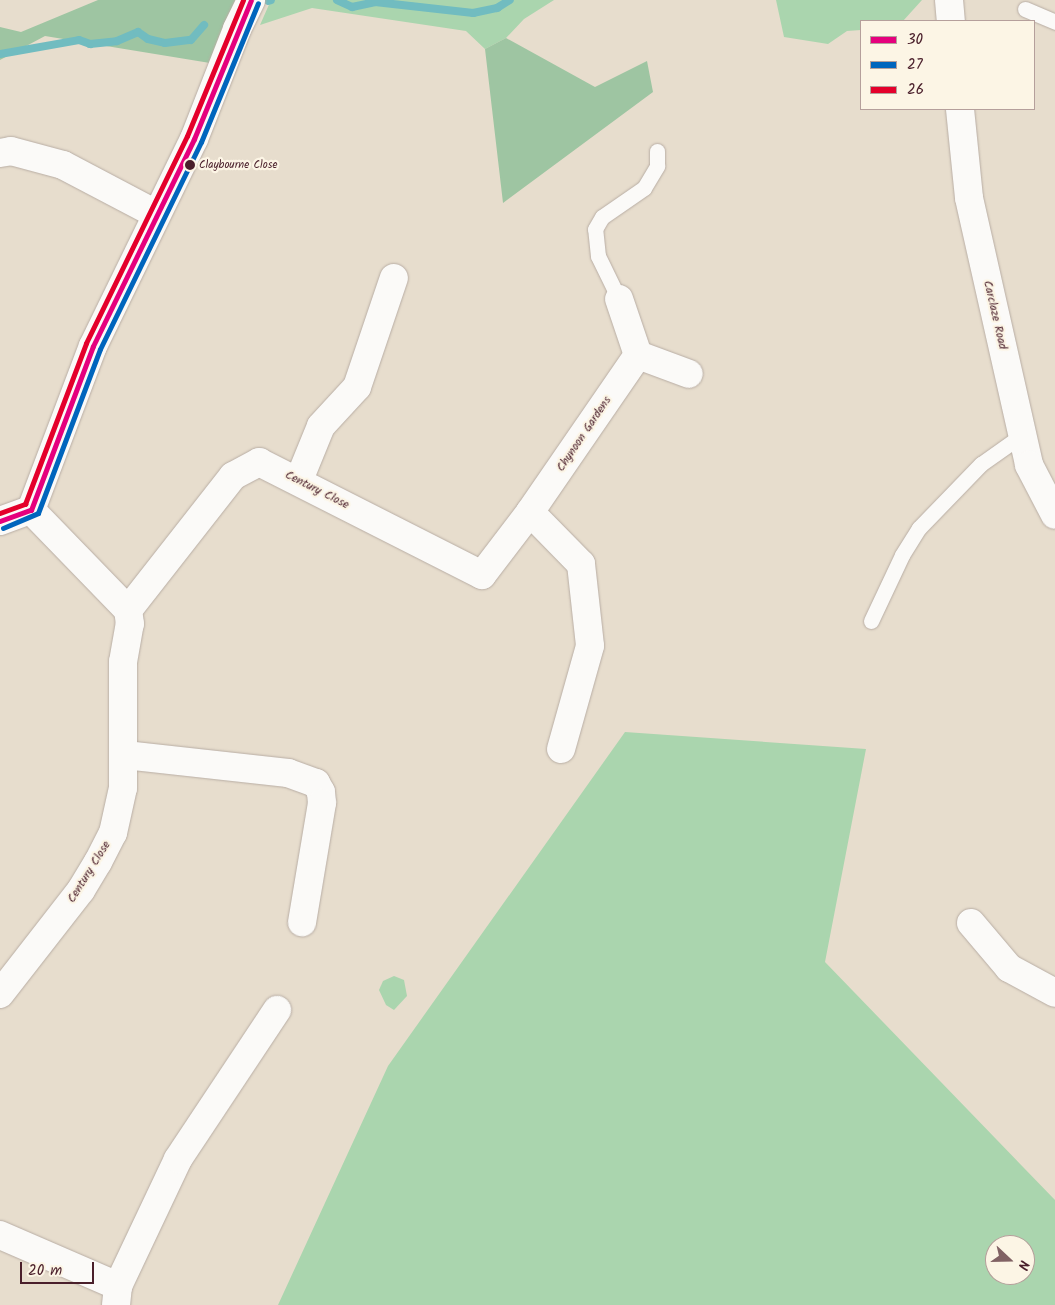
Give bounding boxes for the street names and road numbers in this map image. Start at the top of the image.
street label: Carclaze Road [980,279,1010,351]
street label: Chynoon Gardens [554,394,614,474]
street label: Century Close [283,468,351,512]
street label: Century Close [64,839,114,905]

